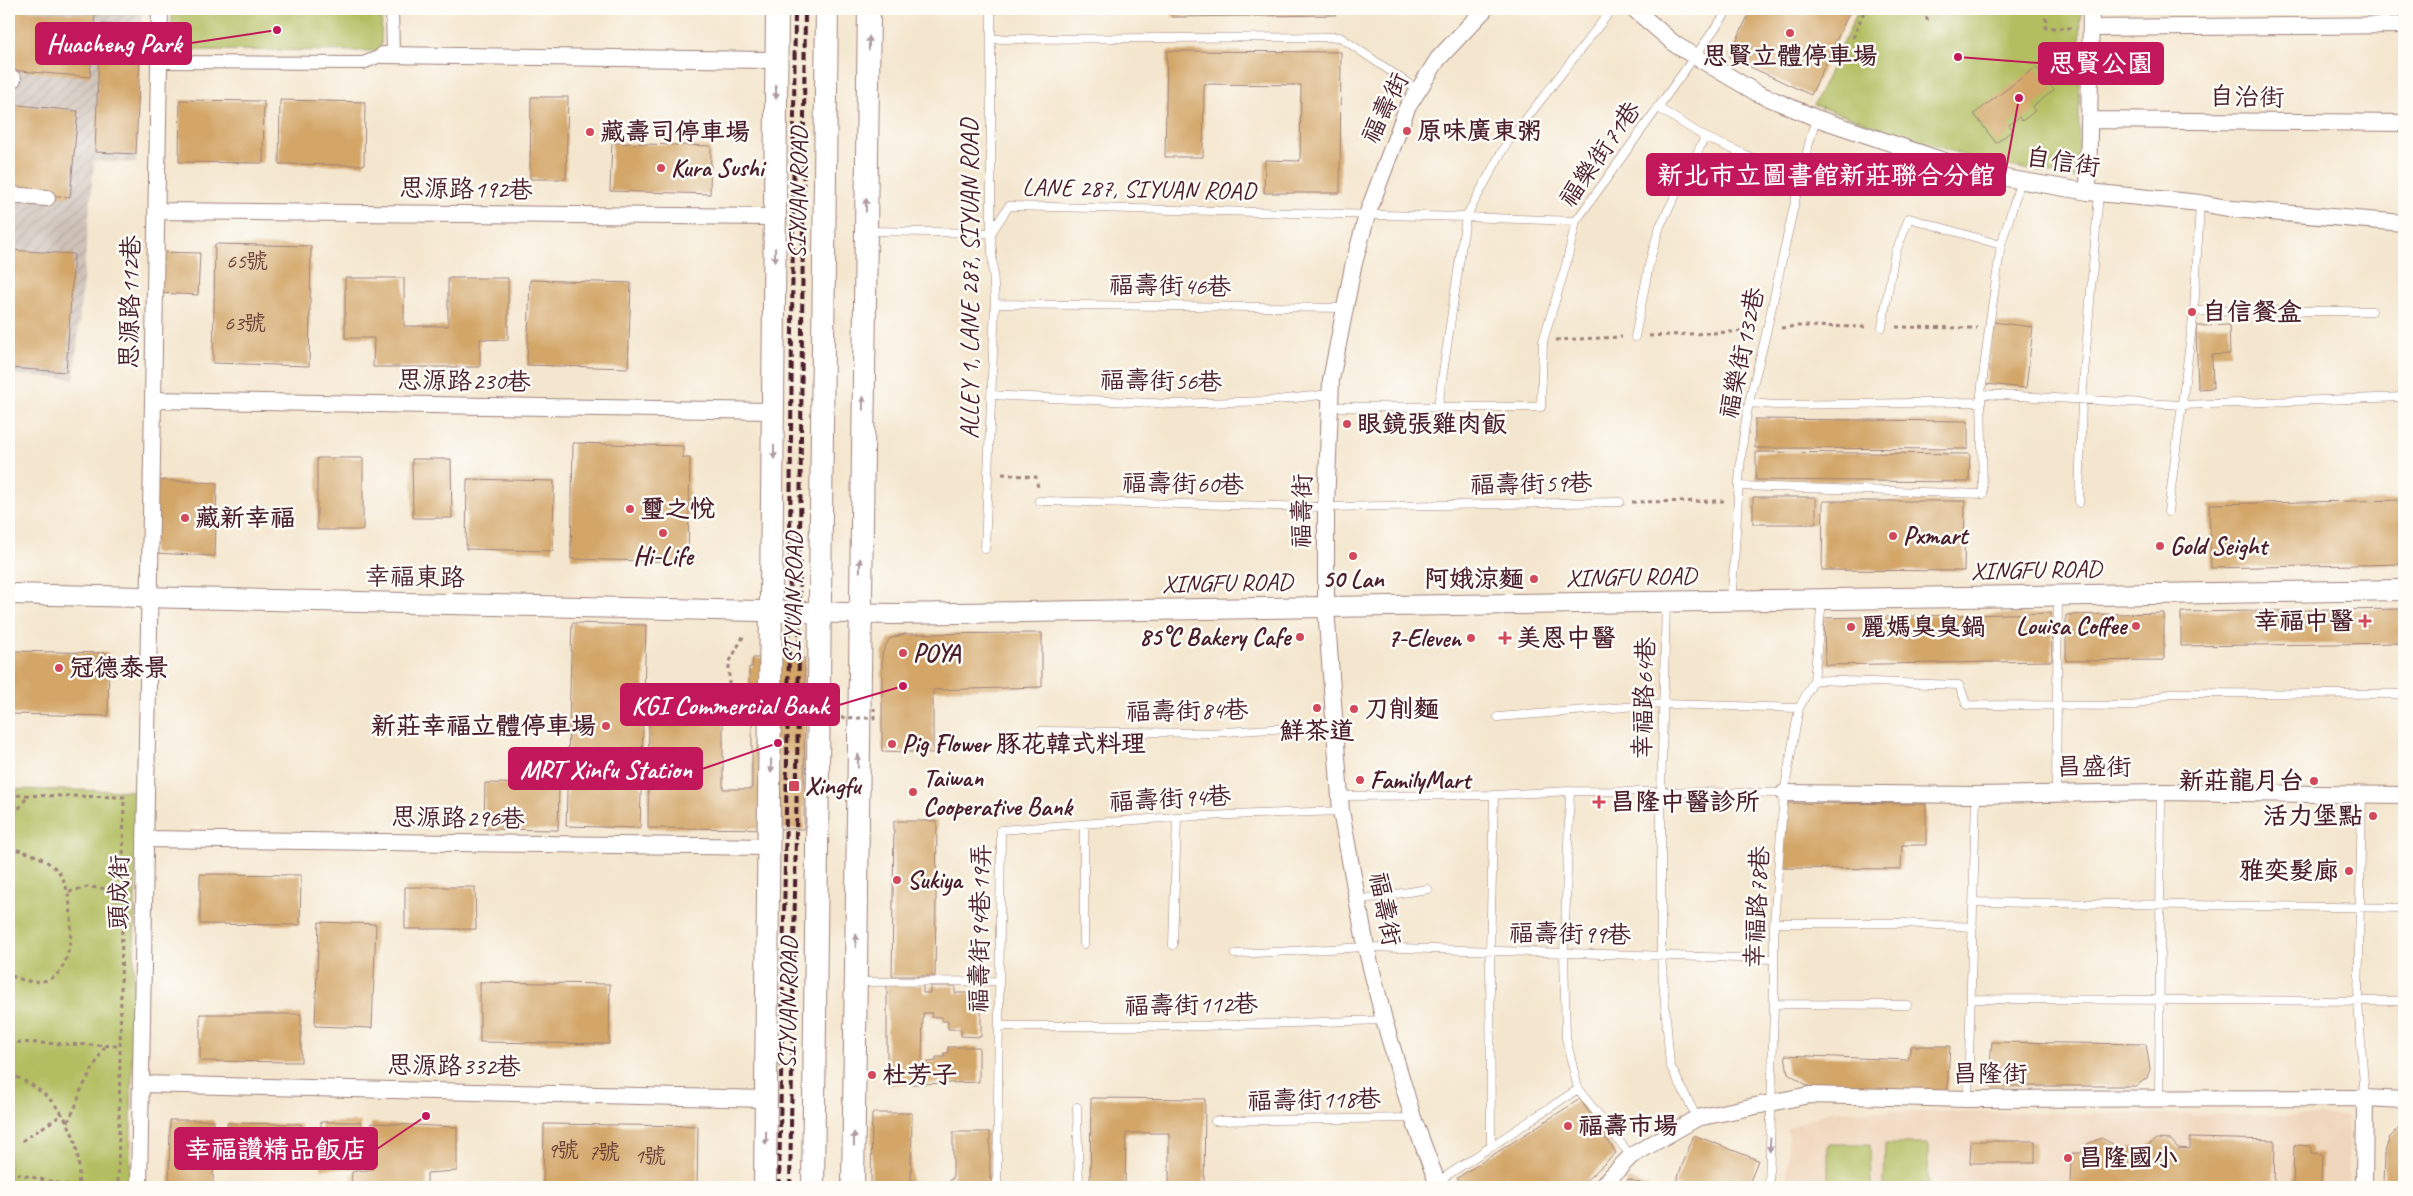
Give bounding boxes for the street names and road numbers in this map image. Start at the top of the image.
street label: 福壽街 [1354,67,1416,149]
street label: 自治街 [2209,80,2285,114]
street label: 福樂街71巷 [1552,95,1648,213]
street label: ALLEY 1, LANE 287, SIYUAN ROAD [954,117,986,439]
street label: SIYUAN ROAD [781,125,815,259]
street label: 自信街 [2023,140,2103,184]
street label: LANE 287, SIYUAN ROAD [1022,171,1258,207]
street label: 思源路192巷 [399,172,533,206]
street label: 思源路112巷 [113,235,147,369]
street label: 福壽街46巷 [1108,269,1232,303]
street label: 福樂街132巷 [1712,284,1772,422]
street label: 思源路230巷 [397,364,531,398]
street label: 福壽街56巷 [1099,364,1223,398]
street label: 福壽街60巷 [1121,467,1245,501]
street label: 福壽街59巷 [1469,467,1593,501]
street label: 福壽街 [1285,473,1319,549]
street label: SIYUAN ROAD [776,530,810,664]
street label: XINGFU ROAD [1970,553,2104,587]
street label: 幸福東路 [365,560,465,594]
street label: XINGFU ROAD [1565,560,1699,594]
street label: XINGFU ROAD [1161,566,1295,600]
street label: 幸福路64巷 [1626,636,1662,760]
street label: 福壽街84巷 [1125,694,1249,728]
street label: 昌盛街 [2056,751,2132,783]
street label: 福壽街94巷 [1108,780,1232,818]
street label: 思源路296巷 [391,801,525,835]
street label: 福壽街94巷19弄 [963,843,997,1013]
street label: 幸福路78巷 [1738,845,1776,969]
street label: 頭成街 [102,854,136,930]
street label: 福壽街 [1362,869,1408,949]
street label: 福壽街99巷 [1508,917,1632,951]
street label: SIYUAN ROAD [771,935,805,1069]
street label: 福壽街112巷 [1124,988,1258,1022]
street label: 思源路332巷 [387,1049,521,1083]
street label: 昌隆街 [1952,1058,2028,1090]
street label: 福壽街118巷 [1247,1083,1381,1117]

